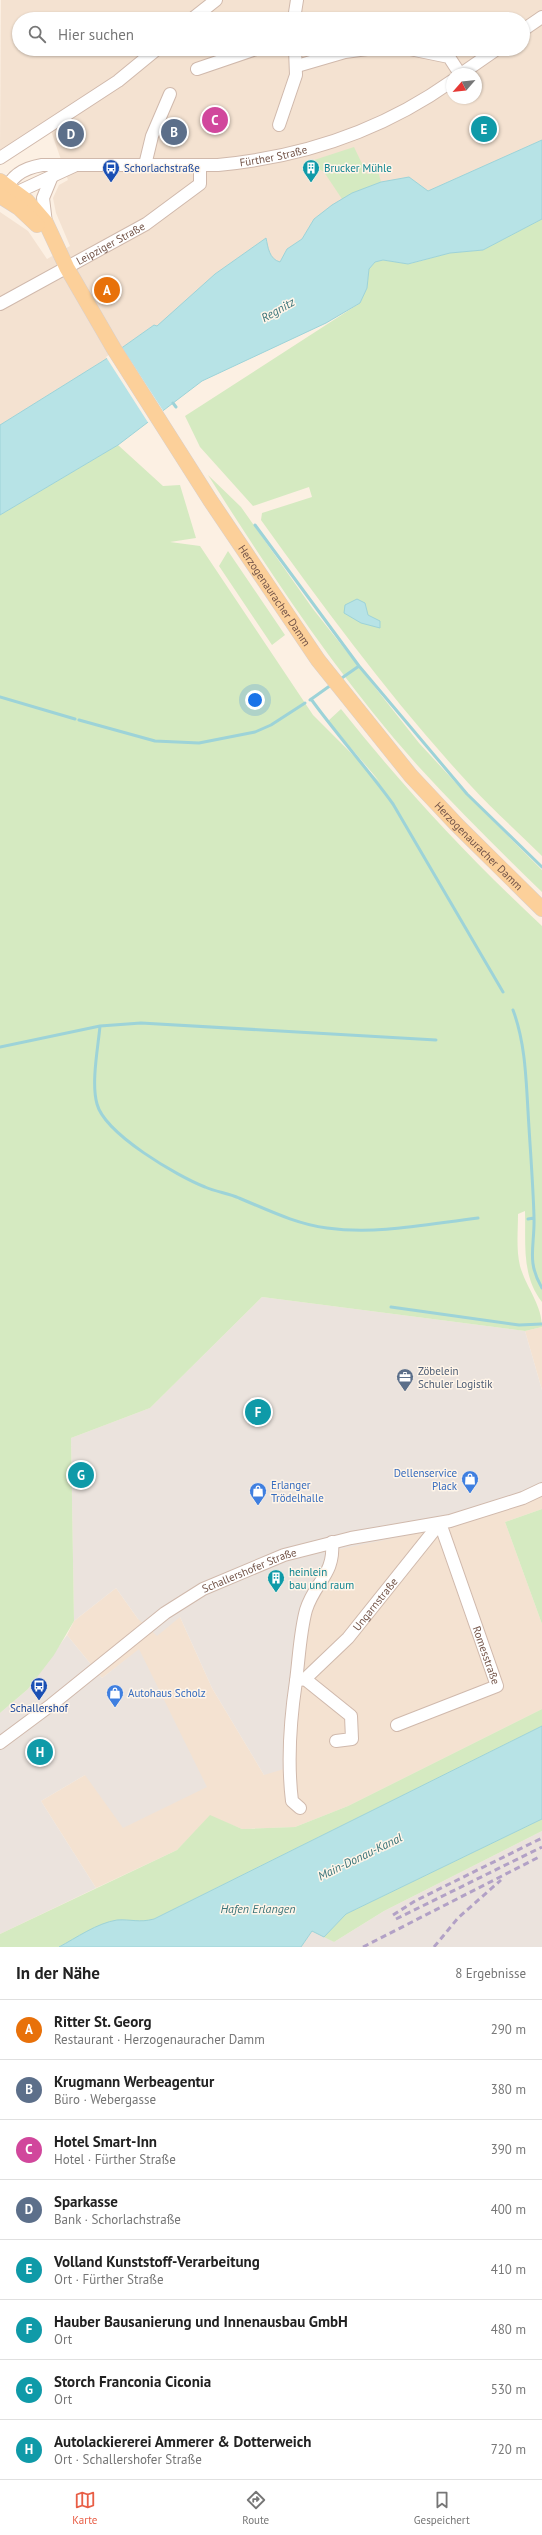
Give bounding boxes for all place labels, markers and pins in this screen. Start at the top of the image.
pin: C [202,105,228,135]
pin: E [471,114,497,144]
pin: B [161,117,187,147]
pin: D [58,119,84,149]
bus stop icon: Schorlachstraße [101,158,121,183]
building icon: Brucker Mühle [301,158,321,183]
place label: Schorlachstraße [124,161,200,175]
place label: Brucker Mühle [324,161,392,175]
pin: A [94,275,120,305]
place label: Zöbelein Schuler Logistik [418,1364,493,1391]
office icon: Zöbelein Schuler Logistik [395,1367,415,1392]
pin: F [245,1397,271,1427]
pin: G [68,1460,94,1490]
place label: Dellenservice Plack [394,1466,458,1493]
shop icon: Dellenservice Plack [460,1469,480,1494]
place label: Erlanger Trödelhalle [271,1478,324,1505]
shop icon: Erlanger Trödelhalle [248,1481,268,1506]
place label: heinlein bau und raum [289,1565,354,1592]
building icon: heinlein bau und raum [266,1568,286,1593]
bus stop icon: Schallershof [29,1676,49,1701]
shop icon: Autohaus Scholz [105,1683,125,1708]
place label: Autohaus Scholz [128,1686,206,1700]
place label: Schallershof [10,1701,68,1715]
pin: H [27,1737,53,1767]

